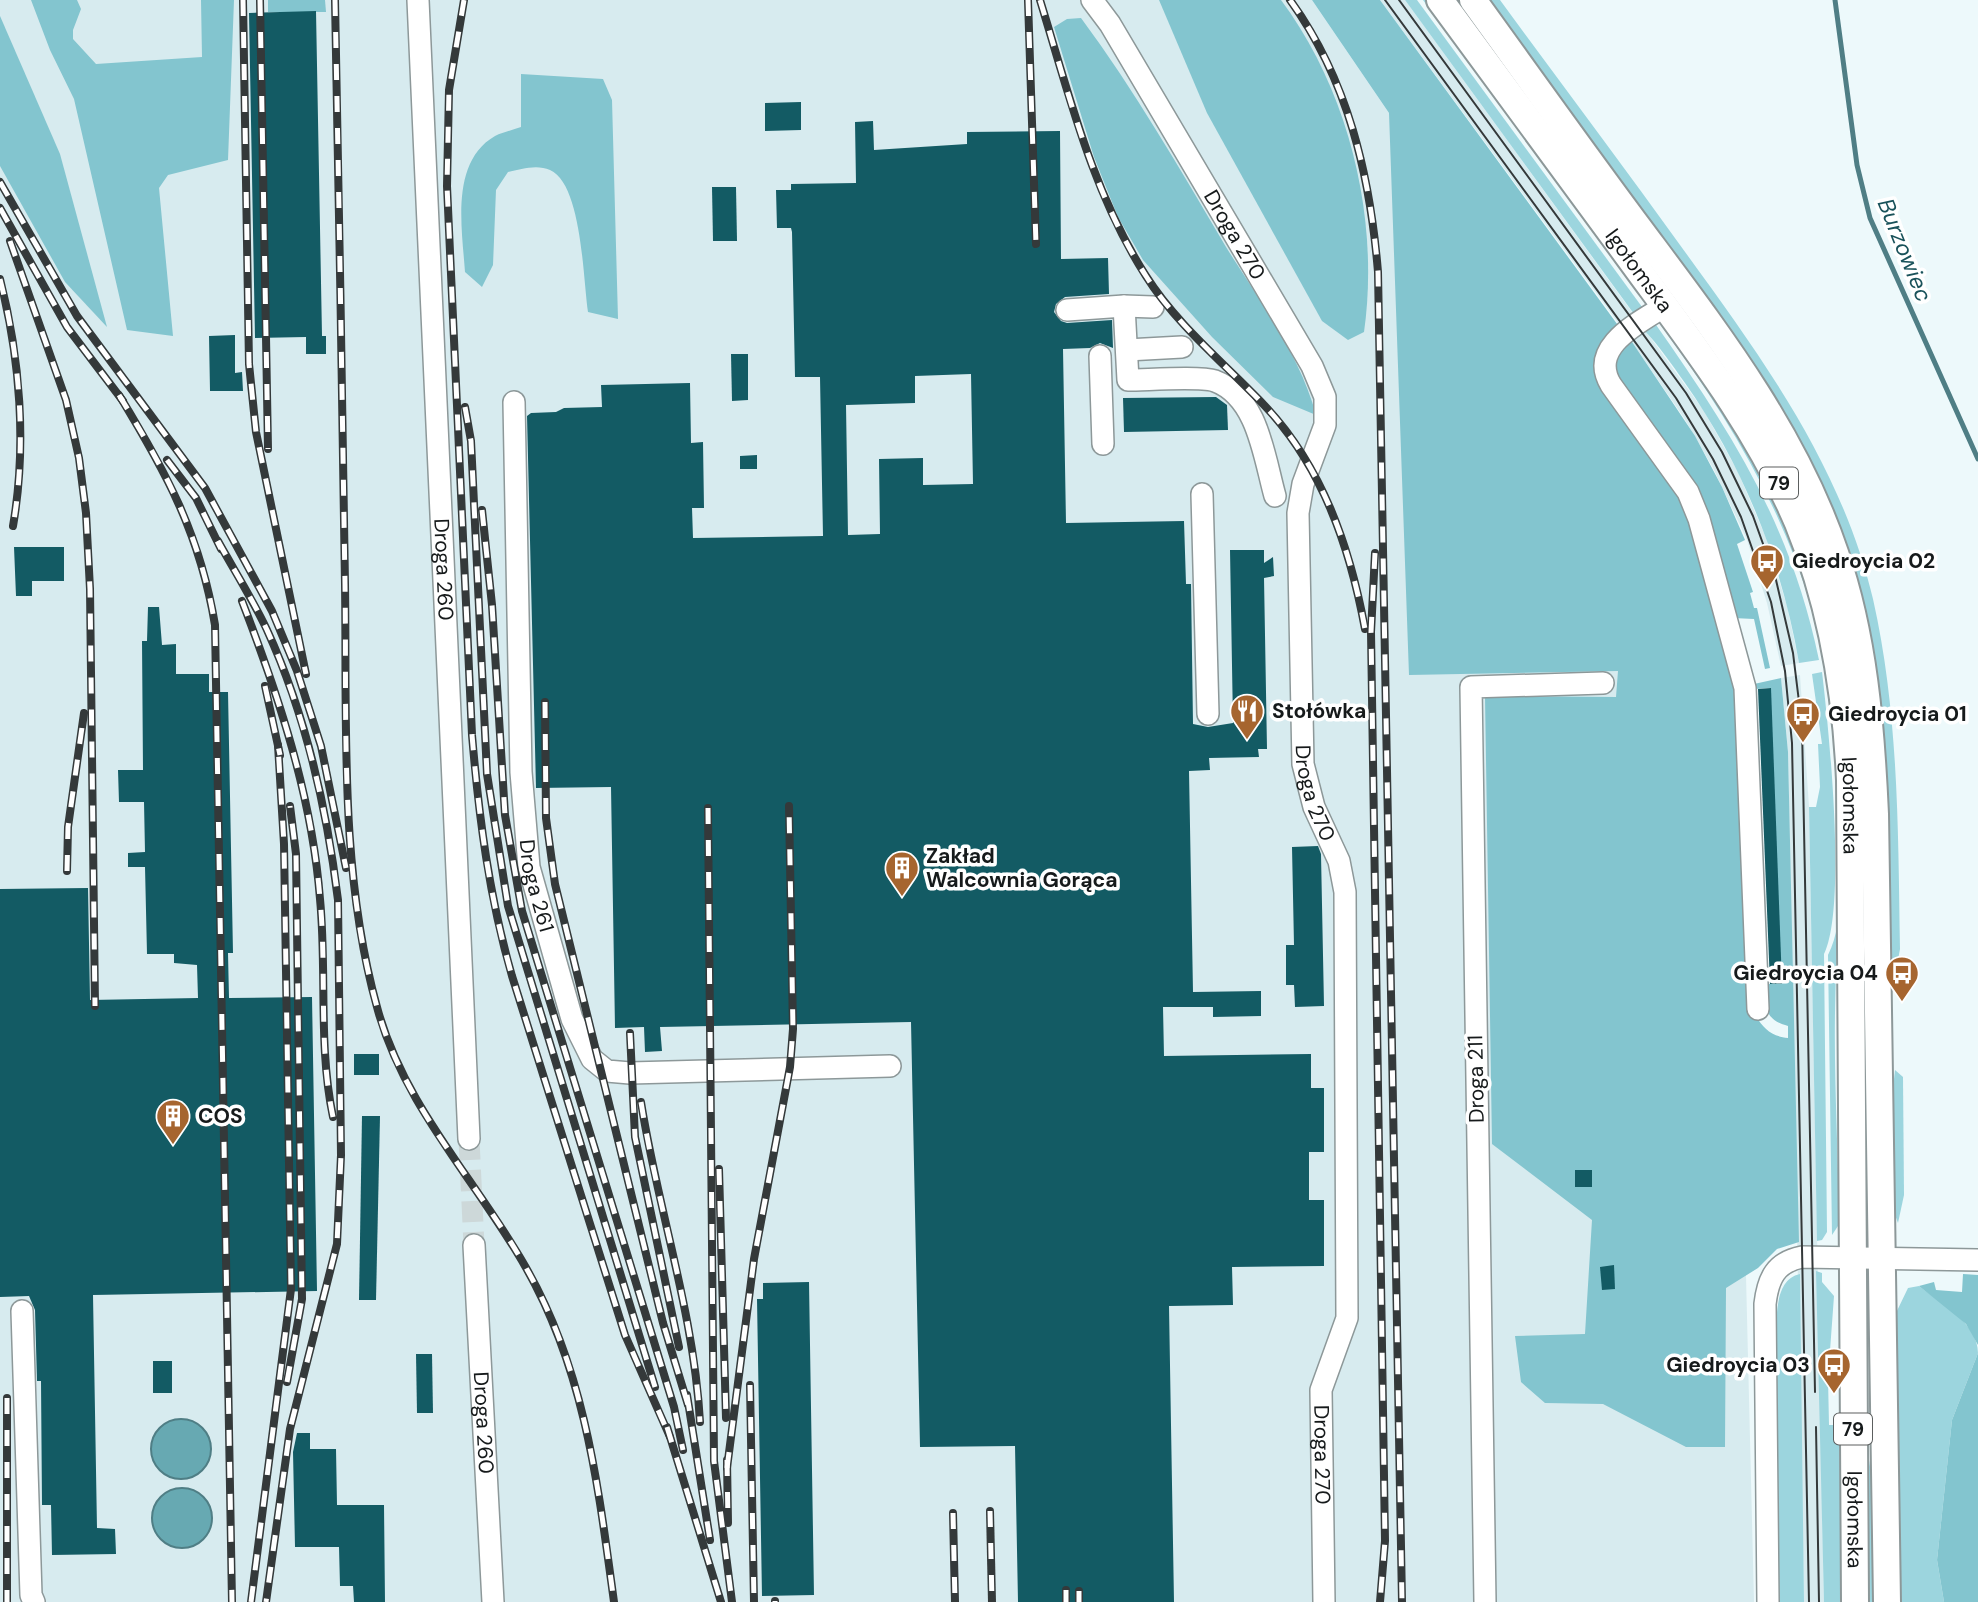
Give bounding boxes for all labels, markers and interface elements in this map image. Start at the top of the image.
street label: Droga 270 [1197,185,1272,285]
water label: Burzowiec [1871,194,1939,306]
street label: Igołomska [1599,223,1679,318]
road number: 79 [1760,468,1798,498]
street label: Droga 260 [427,518,460,621]
bus stop icon: Giedroycia 02 [1748,542,1786,591]
place label: Giedroycia 02 [1792,547,1935,575]
restaurant icon: Stołówka [1228,692,1266,741]
bus stop icon: Giedroycia 01 [1784,695,1822,744]
place label: Stołówka [1272,697,1366,725]
place label: Giedroycia 01 [1828,700,1967,728]
street label: Droga 270 [1289,745,1342,846]
street label: Igołomska [1835,756,1864,854]
street label: Droga 261 [513,838,561,935]
place label: Zakład Walcownia Gorąca [926,842,1118,894]
building icon: Zakład Walcownia Gorąca [883,849,921,898]
bus stop icon: Giedroycia 04 [1883,954,1921,1003]
place label: Giedroycia 04 [1733,959,1878,987]
street label: Droga 211 [1461,1035,1491,1123]
building icon: COS [154,1097,192,1146]
place label: COS [198,1102,243,1130]
bus stop icon: Giedroycia 03 [1815,1346,1853,1395]
place label: Giedroycia 03 [1666,1351,1810,1379]
street label: Droga 260 [467,1371,500,1475]
street label: Droga 270 [1307,1405,1337,1505]
road number: 79 [1834,1414,1872,1444]
street label: Igołomska [1840,1471,1869,1568]

